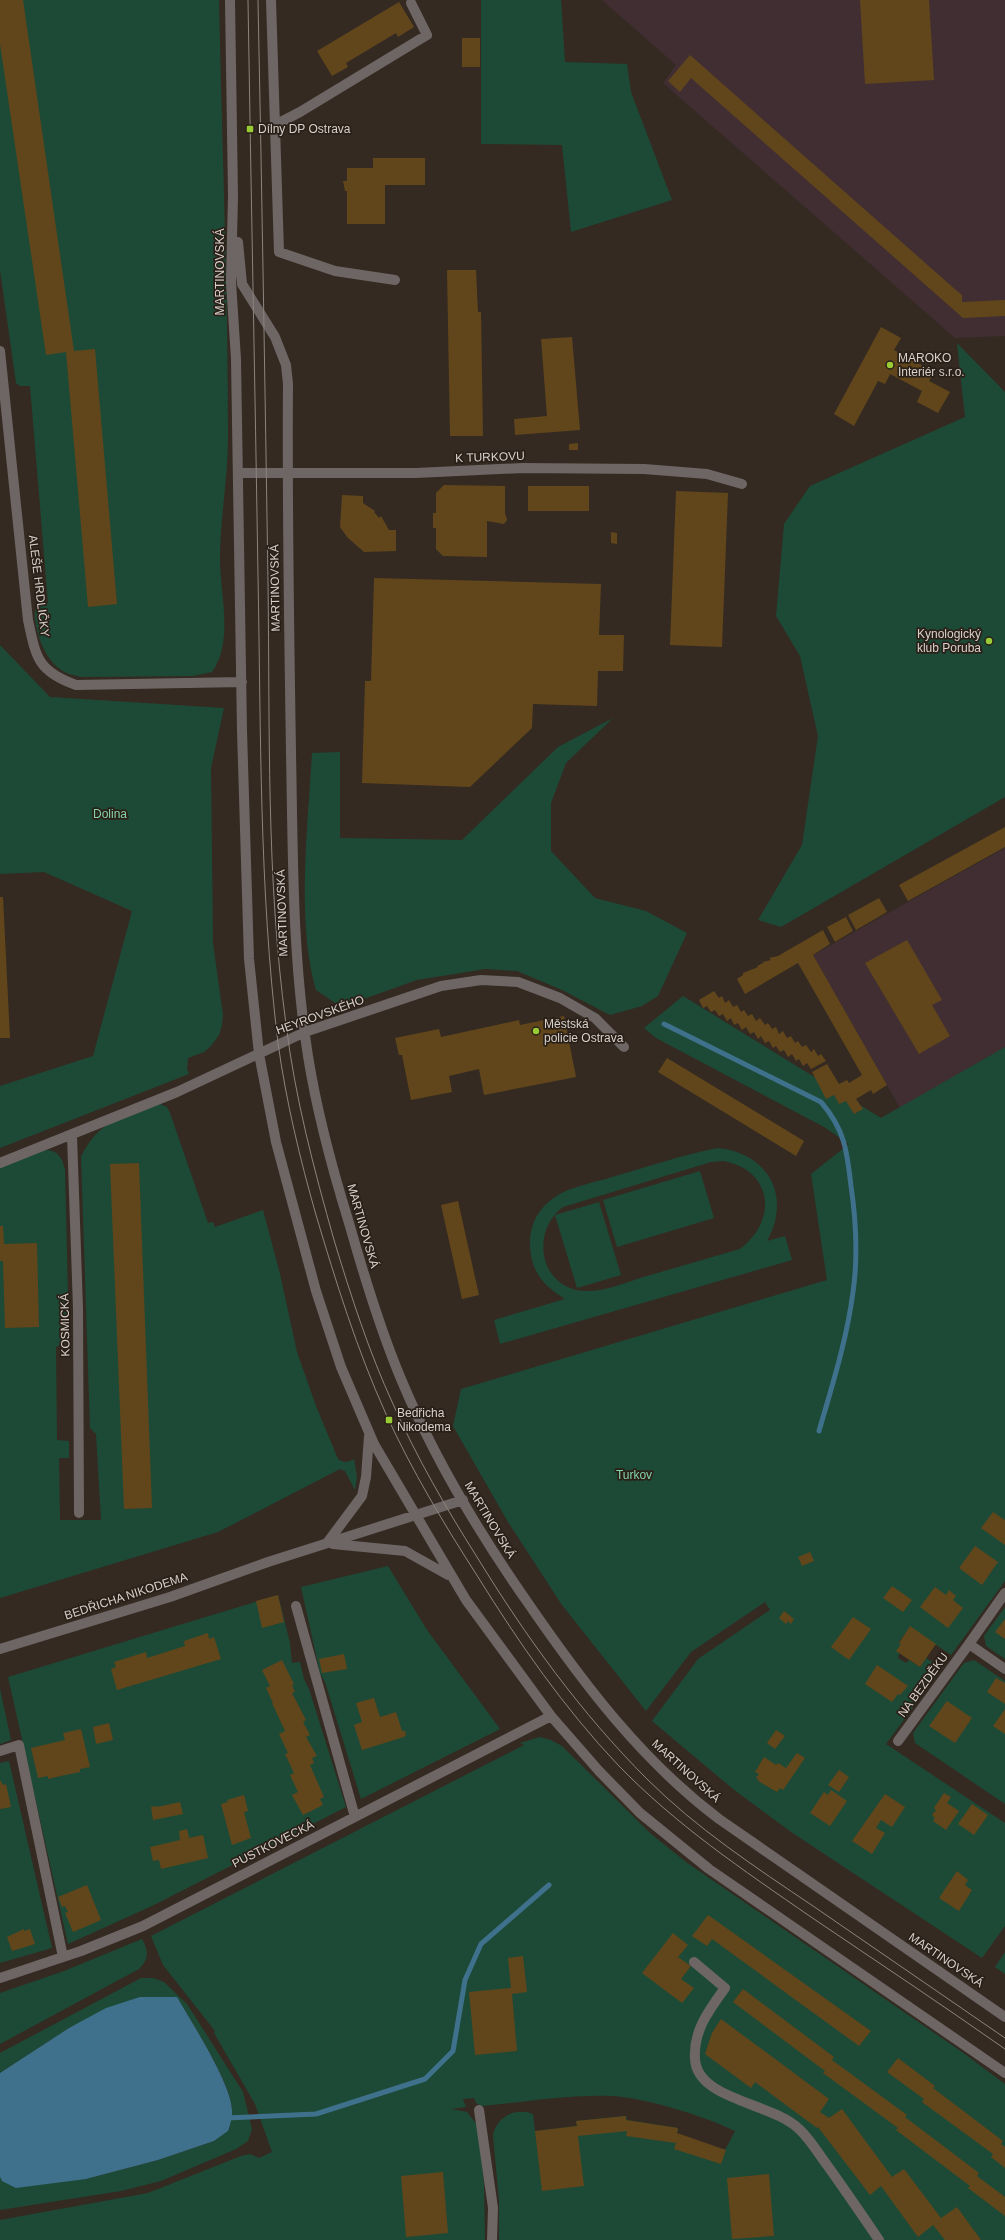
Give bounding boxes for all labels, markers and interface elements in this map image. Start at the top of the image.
place label: Dílny DP Ostrava [258,122,351,136]
marker: Dílny DP Ostrava [245,124,255,134]
street label: MARTINOVSKÁ [212,228,227,316]
place label: MAROKO Interiér s.r.o. [898,351,965,379]
marker: MAROKO Interiér s.r.o. [885,360,895,370]
street label: K TURKOVU [455,449,525,465]
street label: ALEŠE HRDLIČKY [26,534,53,638]
street label: MARTINOVSKÁ [266,544,283,632]
place label: Kynologický klub Poruba [917,627,981,655]
marker: Kynologický klub Poruba [984,636,994,646]
park label: Dolina [93,807,127,821]
street label: MARTINOVSKÁ [272,869,291,957]
street label: HEYROVSKÉHO [274,992,366,1037]
place label: Městská policie Ostrava [544,1017,624,1045]
marker: Městská policie Ostrava [531,1026,541,1036]
street label: MARTINOVSKÁ [344,1182,383,1270]
street label: KOSMICKÁ [56,1293,73,1357]
place label: Bedřicha Nikodema [397,1406,451,1434]
marker: Bedřicha Nikodema [384,1415,394,1425]
park label: Turkov [616,1468,652,1482]
street label: MARTINOVSKÁ [462,1479,519,1561]
street label: BEDŘICHA NIKODEMA [62,1569,189,1623]
street label: NA BEZDĚKU [894,1650,951,1720]
street label: MARTINOVSKÁ [649,1736,724,1805]
street label: PUSTKOVECKÁ [229,1816,316,1871]
street label: MARTINOVSKÁ [906,1929,987,1990]

